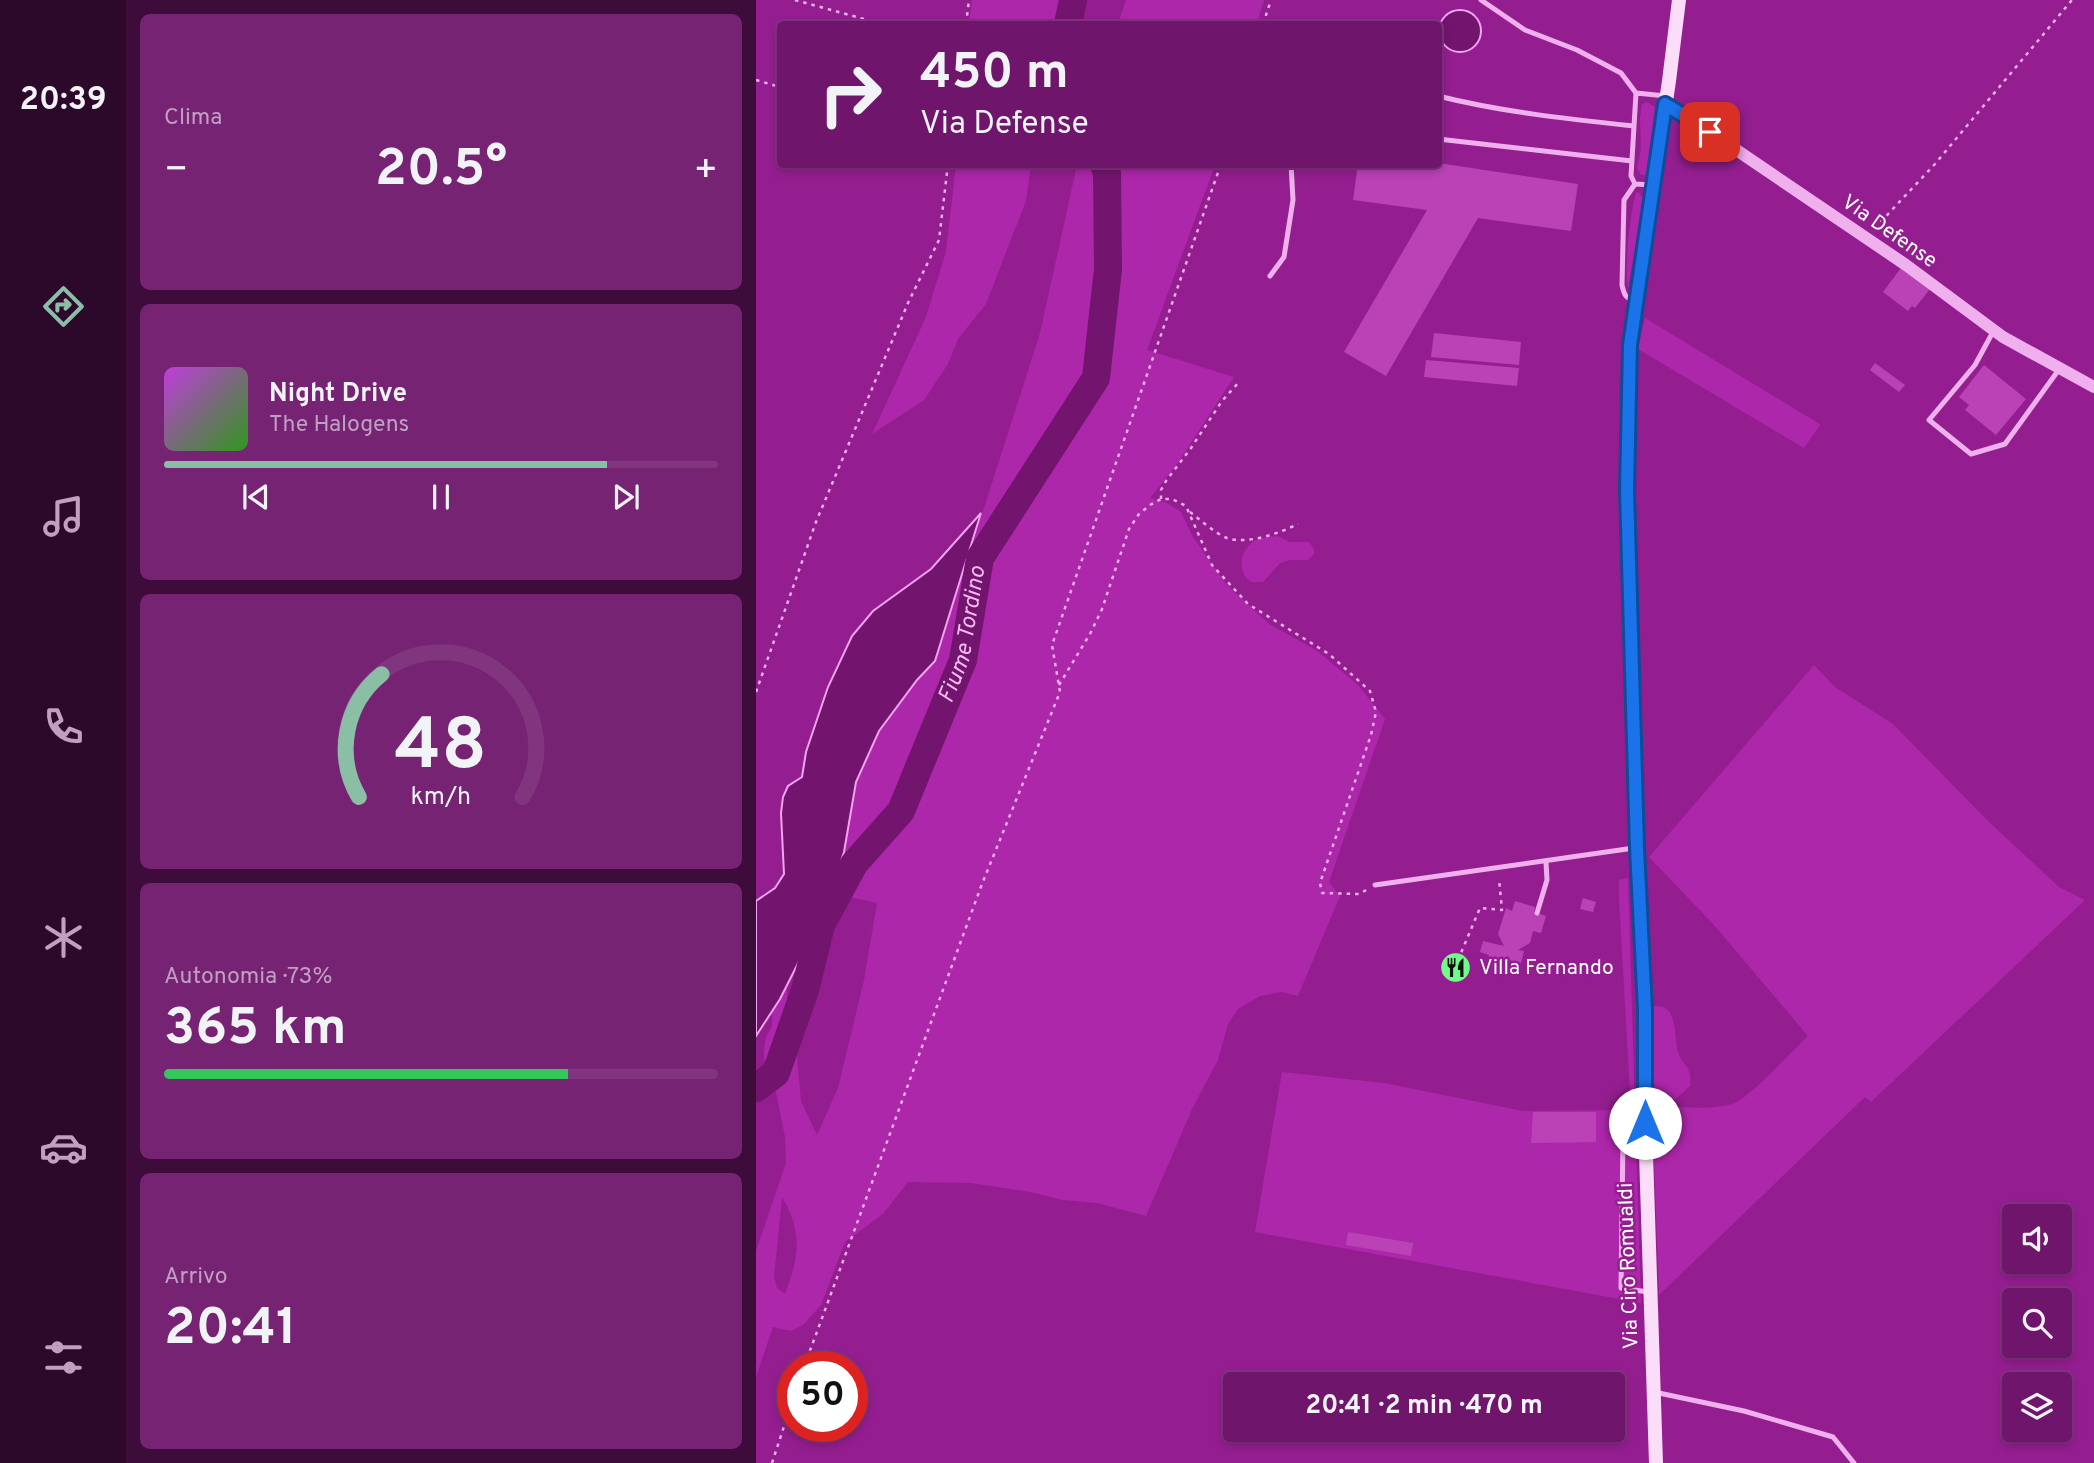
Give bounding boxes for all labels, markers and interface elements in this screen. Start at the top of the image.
text: 450 m [920,44,1069,106]
icon: right [805,49,896,140]
text: 20:39 [19,81,107,121]
pin [1680,102,1740,162]
text: Clima [164,104,222,133]
text: Via Defense [920,105,1089,145]
icon: arrive [1691,113,1729,151]
text: 20.5° [375,138,507,204]
text: − [164,147,189,196]
text: + [693,147,718,196]
street label: Via Defense [1836,189,1942,275]
icon: directions [39,282,88,331]
text: Night Drive [269,378,407,411]
text: The Halogens [269,411,409,440]
icon: previous [237,478,275,516]
icon: pause [422,478,460,516]
icon: next [607,478,645,516]
icon: music [39,492,88,541]
water label: Fiume Tordino [932,563,993,707]
icon: phone [39,702,88,751]
text: 48 [395,704,487,796]
text: km/h [411,782,471,814]
icon: climate [39,913,88,962]
restaurant icon: Villa Fernando [1439,951,1473,985]
place label: Villa Fernando [1479,955,1614,982]
text: Autonomia · 73% [164,963,332,992]
text: 365 km [164,997,347,1063]
position arrow [1608,1086,1682,1160]
icon: car [39,1123,88,1172]
street label: Via Ciro Romualdi [1613,1182,1645,1350]
map controls [2002,1204,2072,1442]
button: sound [2002,1204,2072,1274]
text: Arrivo [164,1263,228,1292]
button: search [2002,1288,2072,1358]
text: 20:41 [164,1297,297,1363]
icon: filters [39,1333,88,1382]
speed limit sign: 50 [777,1351,868,1442]
button: layers [2002,1372,2072,1442]
text: 20:41 · 2 min · 470 m [1305,1390,1543,1423]

